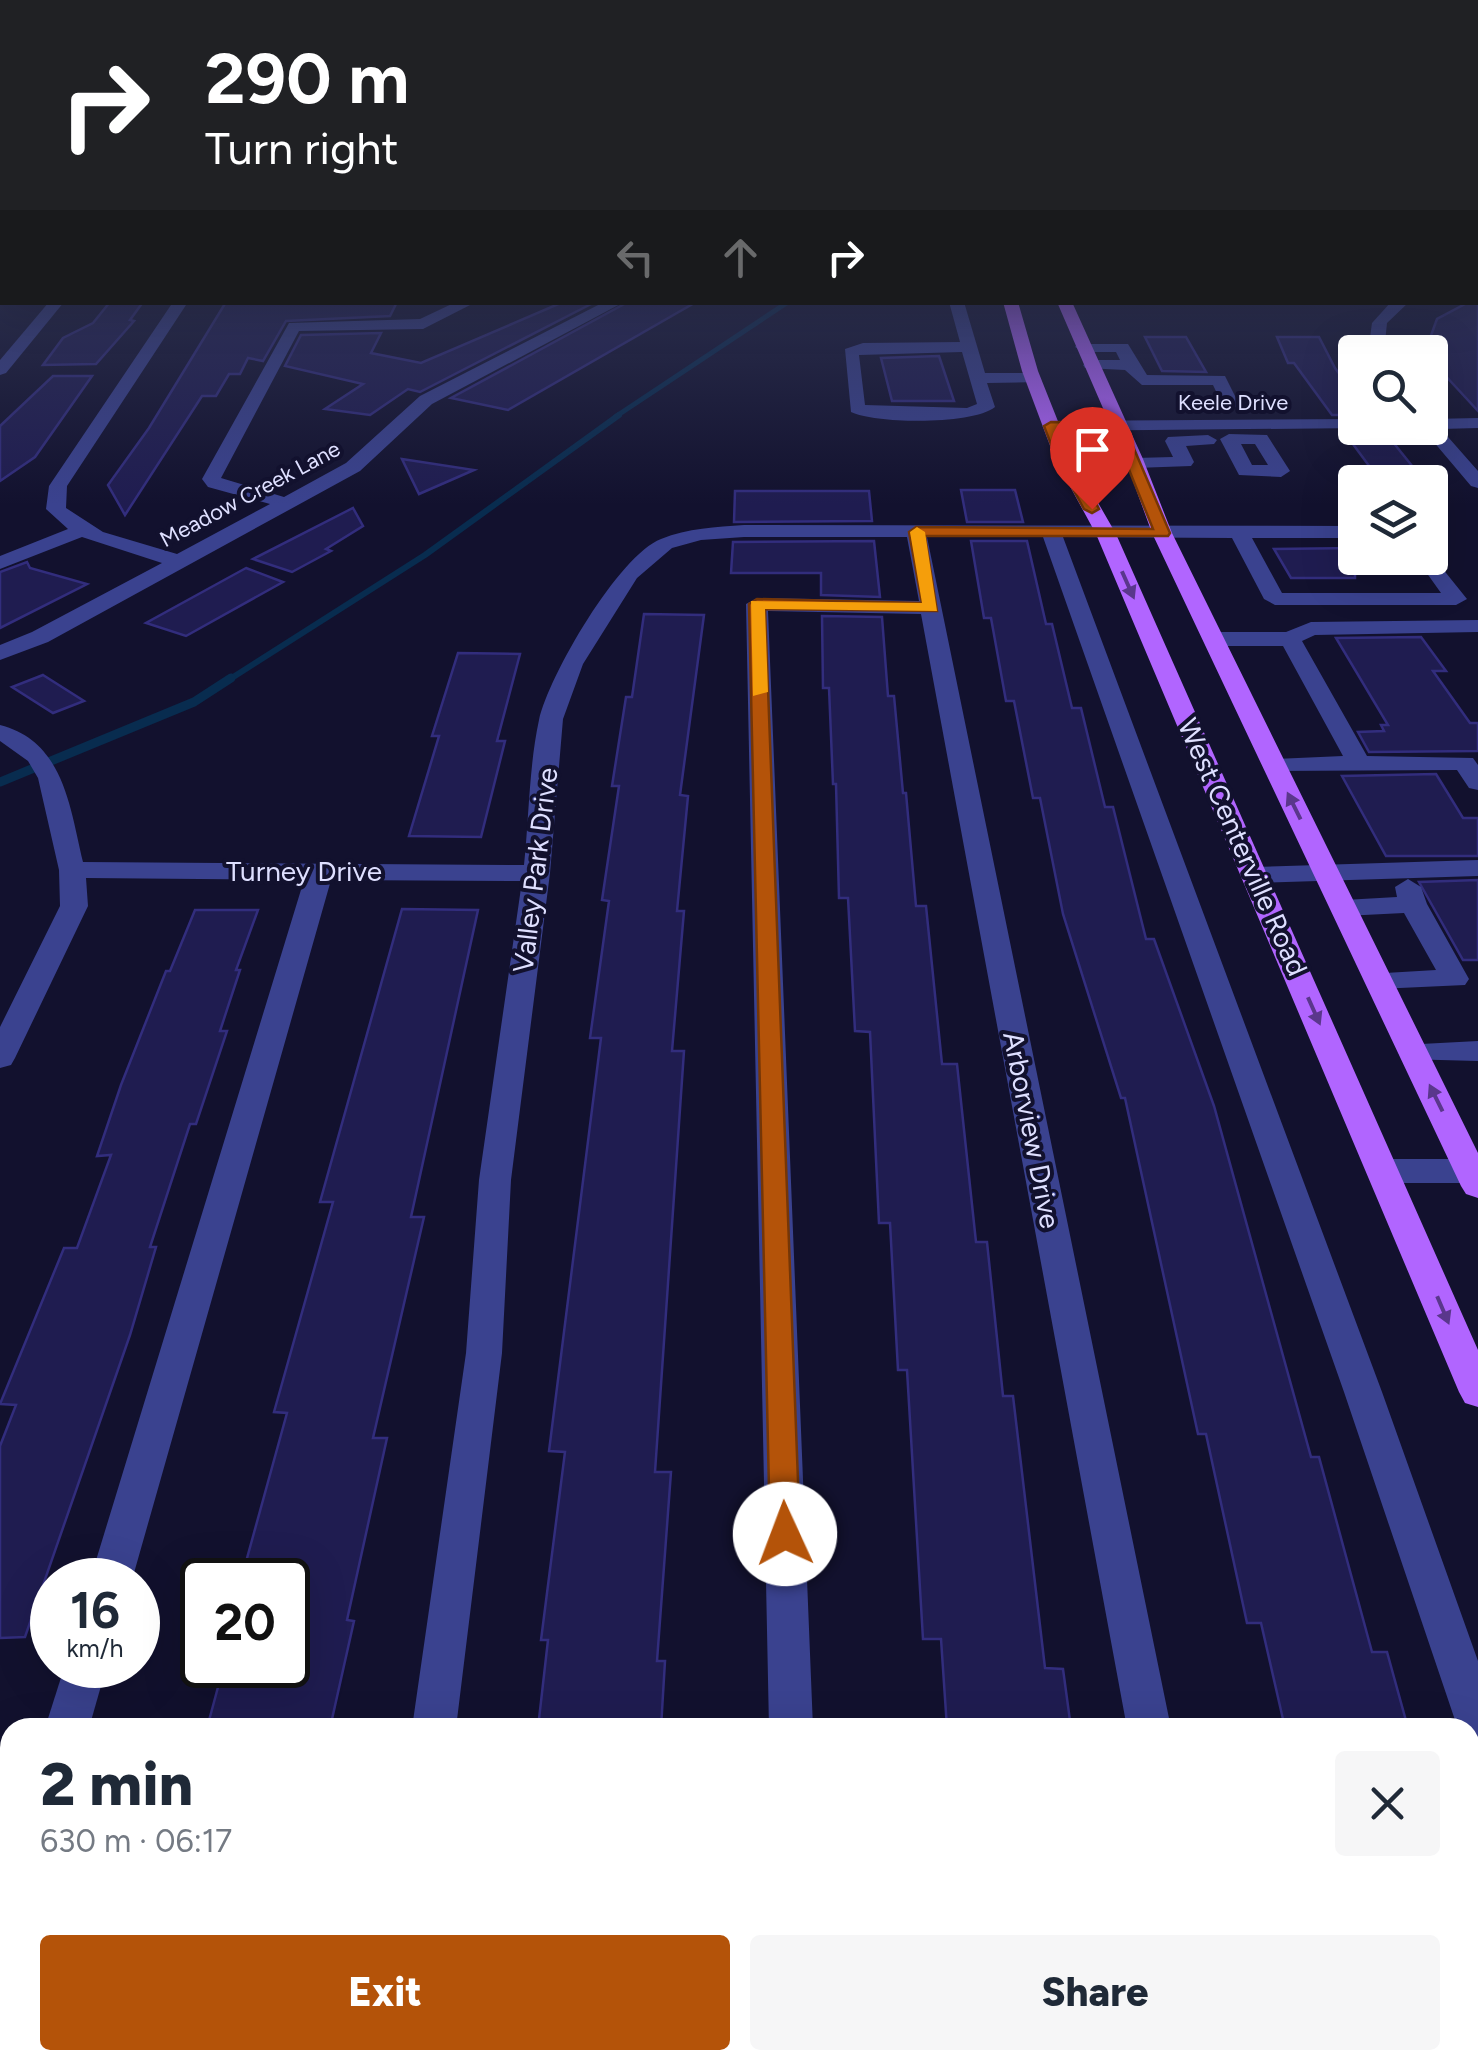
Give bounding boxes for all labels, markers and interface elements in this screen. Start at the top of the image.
text: 290 m [205,36,409,121]
icon: right [40,40,170,170]
text: Turn right [205,121,398,175]
icon: left [608,230,663,285]
icon: ahead [713,230,768,285]
icon: right [818,230,873,285]
map controls [1338,335,1448,575]
button: search [1338,335,1448,445]
street label: Keele Drive [1178,389,1288,416]
pin [1050,407,1135,510]
icon: arrive [1065,422,1120,477]
street label: Meadow Creek Lane [155,435,345,553]
button: layers [1338,465,1448,575]
one-way arrow [1120,570,1136,600]
street label: West Centerville Road [1171,713,1315,981]
street label: Valley Park Drive [506,766,564,974]
one-way arrow [1286,791,1303,820]
street label: Turney Drive [226,854,382,888]
one-way arrow [1306,996,1322,1026]
street label: Arborview Drive [996,1029,1068,1231]
one-way arrow [1427,1084,1444,1113]
one-way arrow [1435,1295,1451,1325]
position arrow [733,1482,837,1586]
speed limit sign: 20 [180,1558,310,1688]
text: 16 [70,1580,120,1641]
text: km/h [66,1633,124,1663]
text: 2 min [40,1748,193,1820]
button: close [1335,1751,1440,1856]
text: 630 m · 06:17 [40,1822,232,1860]
button: Exit [40,1935,730,2050]
button: Share [750,1935,1440,2050]

